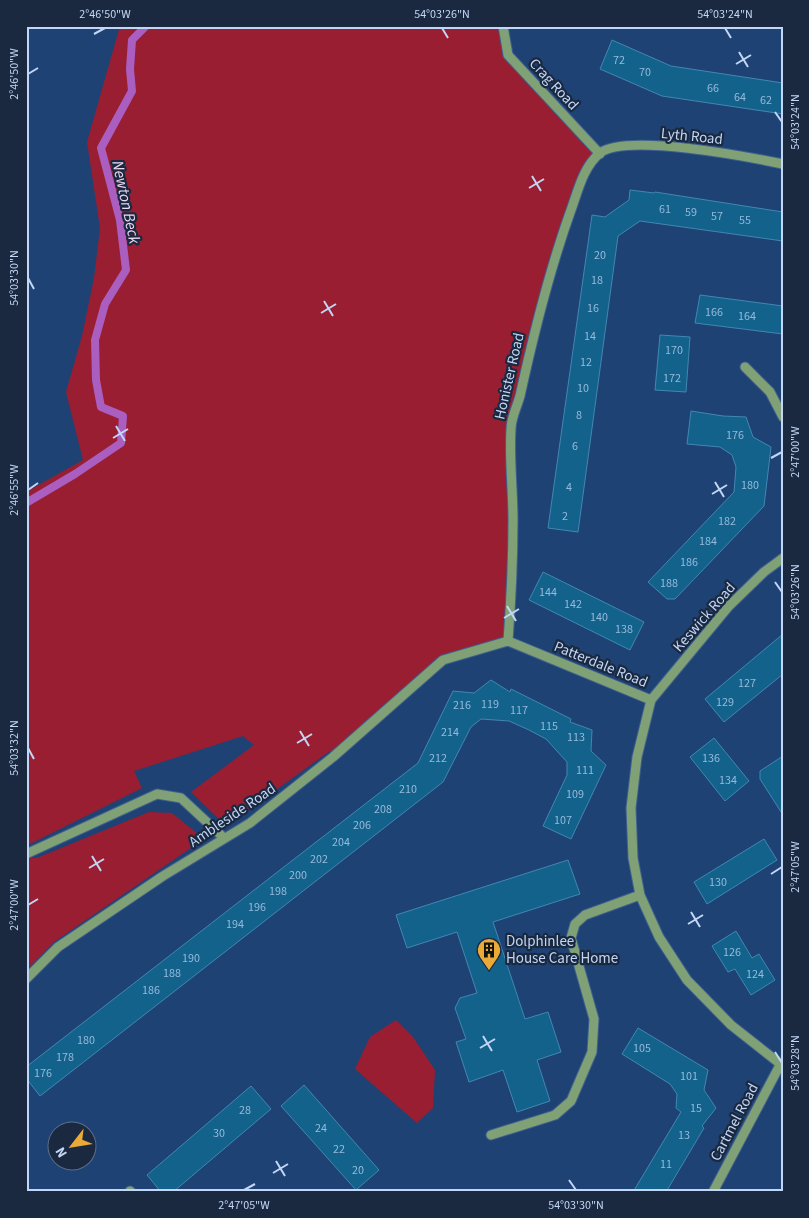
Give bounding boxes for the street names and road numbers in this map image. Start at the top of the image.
street label: Crag Road [524,54,583,115]
street label: Lyth Road [660,123,724,150]
street label: Honister Road [489,331,530,422]
street label: Keswick Road [668,578,741,657]
street label: Patterdale Road [551,636,651,693]
street label: Ambleside Road [185,778,280,852]
street label: Cartmel Road [705,1080,764,1165]

